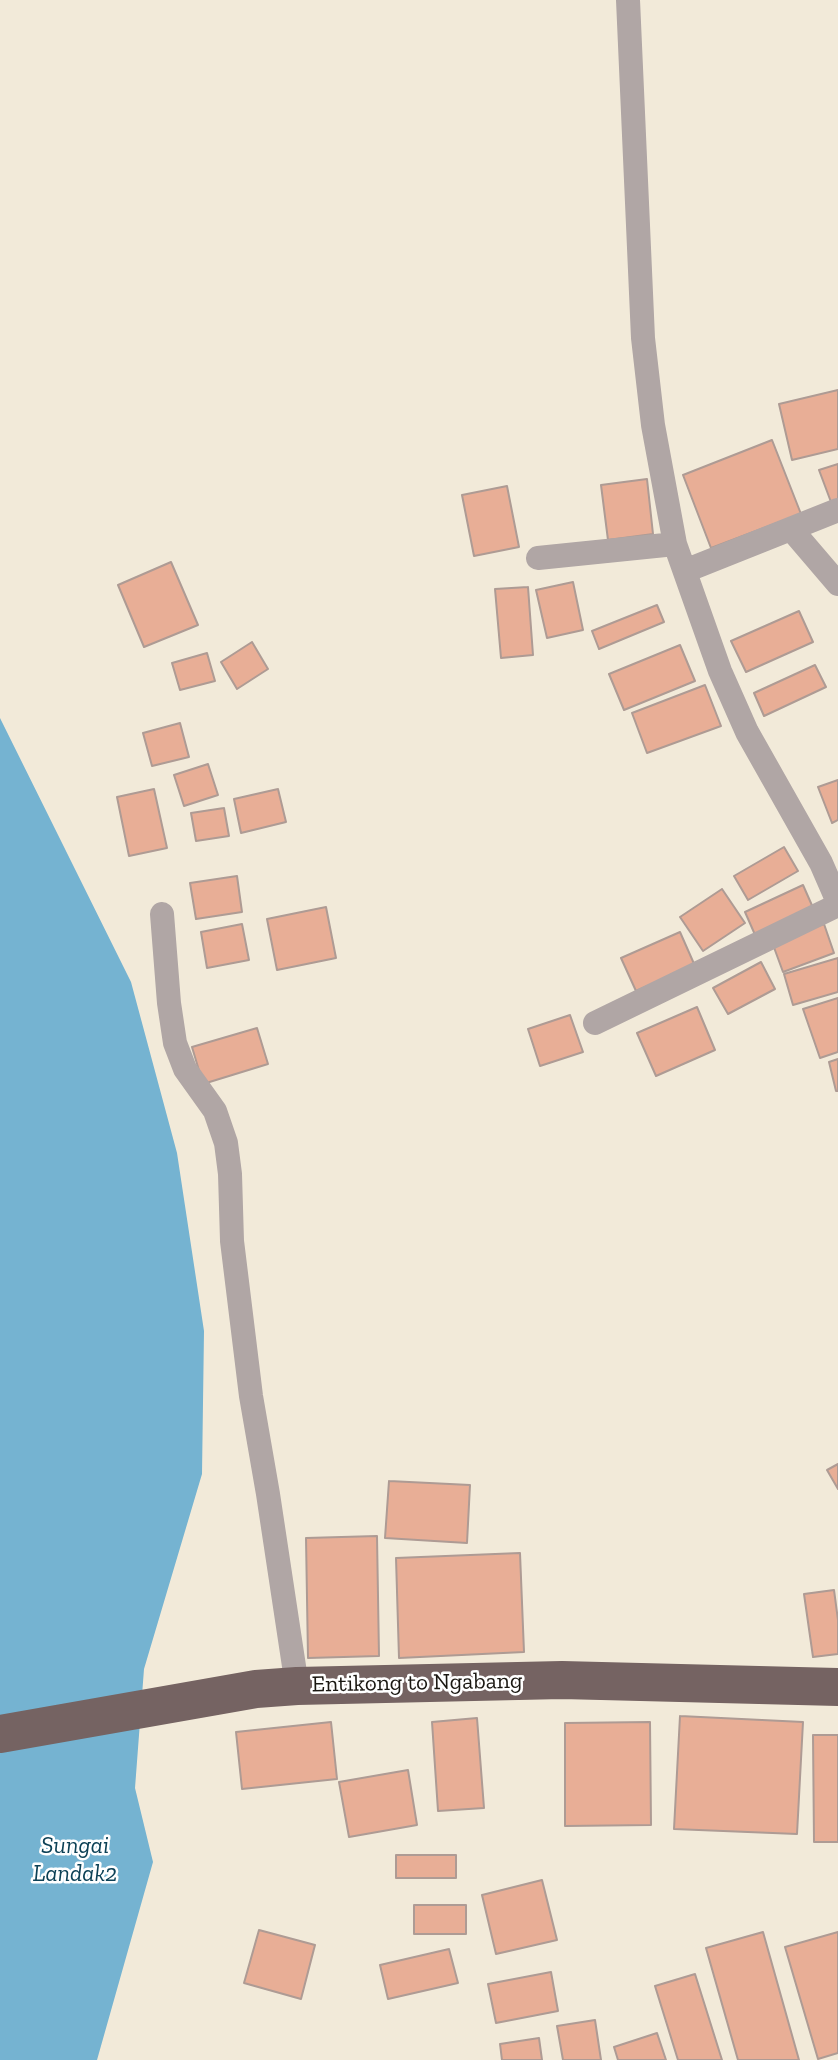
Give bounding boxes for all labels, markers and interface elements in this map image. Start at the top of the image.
street label: Entikong to Ngabang [311,1667,523,1699]
water label: Sungai Landak2 [33,1832,117,1888]

